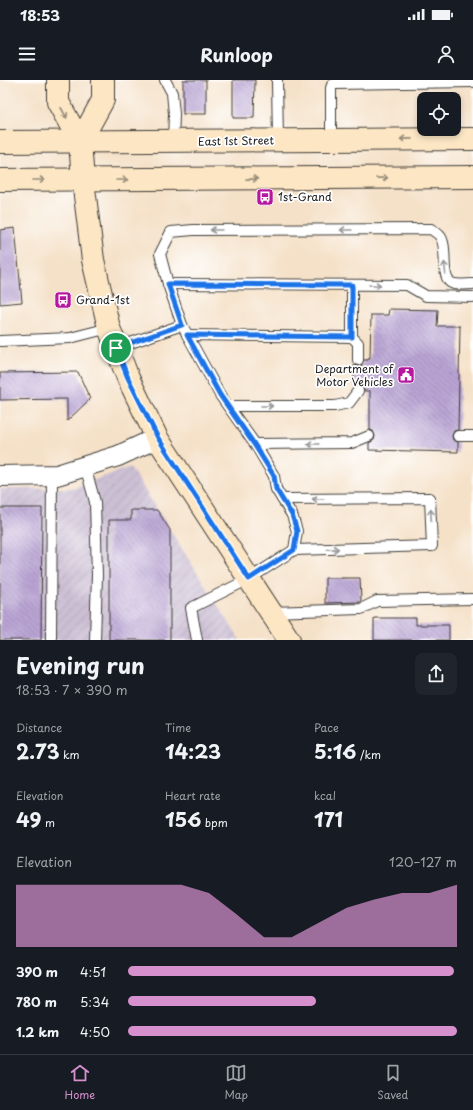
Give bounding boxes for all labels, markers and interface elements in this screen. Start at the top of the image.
text: 18:53 [20,3,60,26]
text: Runloop [200,41,273,68]
icon: menu [16,43,38,65]
icon: person [435,43,457,65]
map controls [417,92,461,136]
button: locate [417,92,461,136]
one-way arrow [60,106,68,118]
street label: East 1st Street [198,131,275,150]
one-way arrow [400,136,413,143]
one-way arrow [375,174,388,182]
one-way arrow [245,175,258,183]
one-way arrow [32,176,45,184]
one-way arrow [115,176,128,184]
bus stop icon: 1st-Grand [255,187,275,207]
place label: 1st-Grand [278,188,332,205]
one-way arrow [210,226,223,234]
one-way arrow [340,226,353,234]
one-way arrow [441,262,449,275]
one-way arrow [368,281,381,289]
bus stop icon: Grand-1st [53,290,73,310]
place label: Grand-1st [76,291,130,308]
pin [99,331,133,365]
icon: arrive [105,337,127,359]
place label: Department of Motor Vehicles [315,360,395,390]
public building icon: Department of Motor Vehicles [396,365,416,385]
one-way arrow [260,402,273,410]
one-way arrow [307,440,320,448]
one-way arrow [312,495,325,503]
one-way arrow [427,509,435,522]
one-way arrow [326,545,339,553]
text: Evening run [16,648,145,681]
button: share [415,653,457,695]
text: 18:53 · 7 × 390 m [16,680,128,699]
text: Distance [16,719,62,736]
text: Time [165,719,191,736]
text: Pace [314,719,339,736]
text: 2.73 [16,736,59,766]
text: 14:23 [165,736,221,766]
text: 5:16 [314,736,356,766]
text: km [59,746,80,763]
text: /km [356,746,381,763]
text: Elevation [16,787,63,804]
text: Heart rate [165,787,221,804]
text: kcal [314,787,336,804]
text: 49 [16,804,41,834]
text: 156 [165,804,201,834]
text: 171 [314,804,343,834]
text: m [41,814,55,831]
text: bpm [201,814,228,831]
text: Elevation [16,852,72,871]
text: 120–127 m [389,852,457,871]
text: 390 m [16,962,58,981]
text: 4:51 [80,962,106,981]
text: 780 m [16,992,57,1011]
text: 5:34 [80,992,109,1011]
text: 1.2 km [16,1022,59,1041]
text: 4:50 [80,1022,110,1041]
tab: Home [65,1062,95,1103]
tab: Map [224,1062,248,1103]
tab: Saved [377,1062,408,1103]

